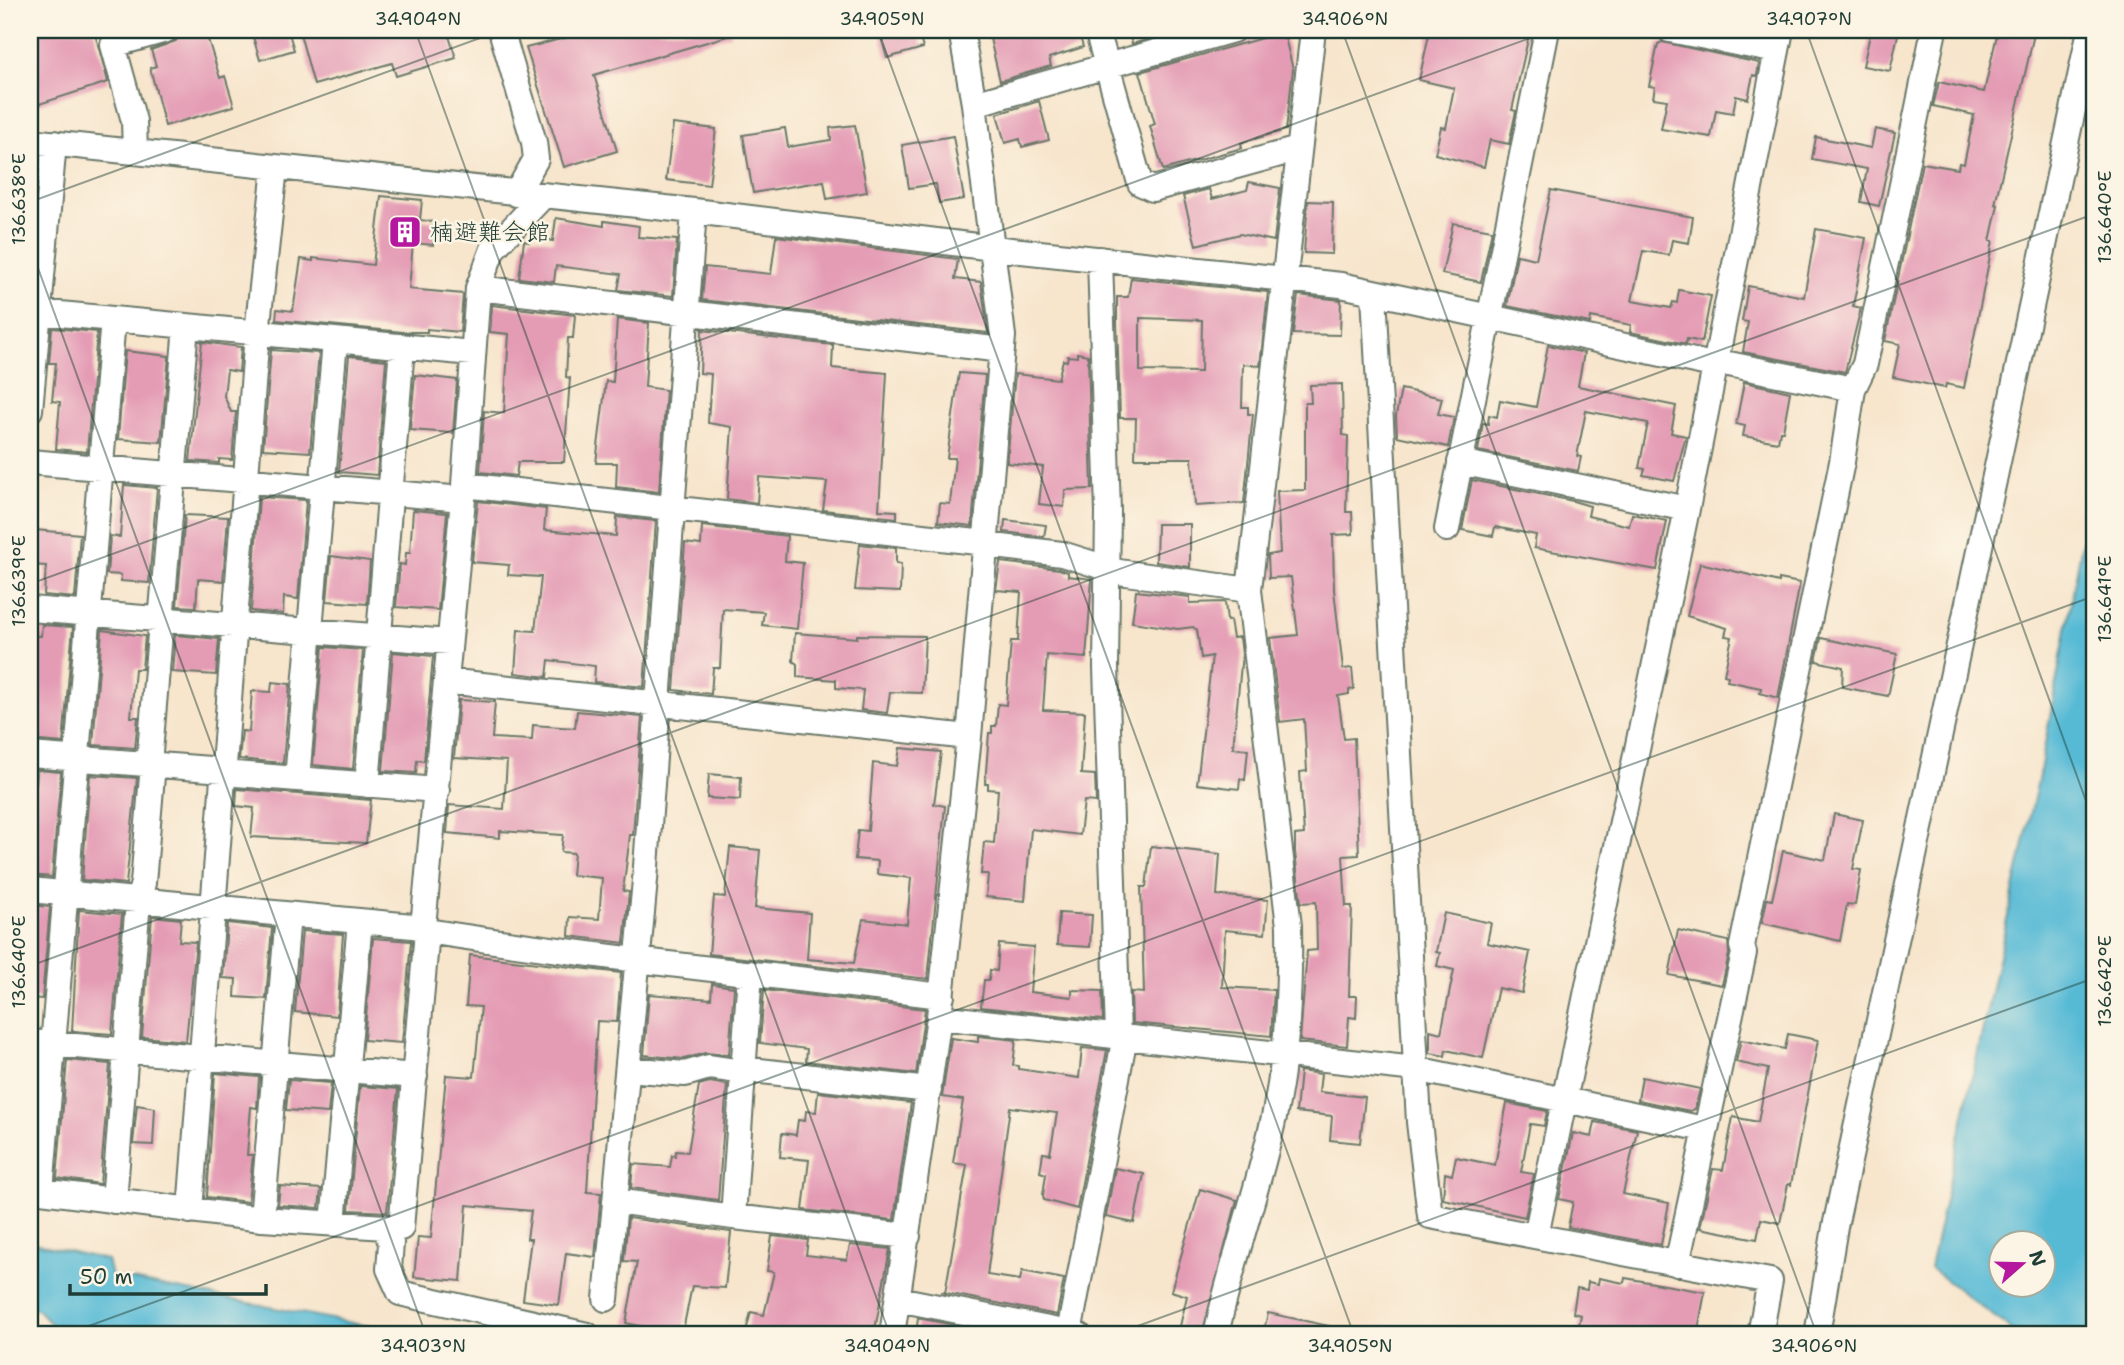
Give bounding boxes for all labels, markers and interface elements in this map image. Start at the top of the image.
text: 34.904°N [375,7,461,31]
text: 34.905°N [839,7,925,31]
text: 34.906°N [1302,7,1388,31]
text: 34.907°N [1766,7,1852,31]
text: 136.638°E [7,153,31,245]
text: 136.640°E [2093,171,2117,263]
building icon: 楠避難会館 [386,213,424,251]
place label: 楠避難会館 [430,216,550,248]
text: 136.639°E [7,535,31,627]
text: 136.641°E [2093,556,2117,642]
text: 136.640°E [7,916,31,1008]
text: 136.642°E [2093,935,2117,1027]
north arrow [1988,1228,2058,1298]
text: N [2023,1247,2052,1270]
scale bar [70,1253,266,1297]
text: 50 m [80,1263,133,1291]
text: 34.903°N [380,1334,466,1358]
text: 34.904°N [844,1334,930,1358]
text: 34.905°N [1307,1334,1393,1358]
text: 34.906°N [1771,1334,1857,1358]

